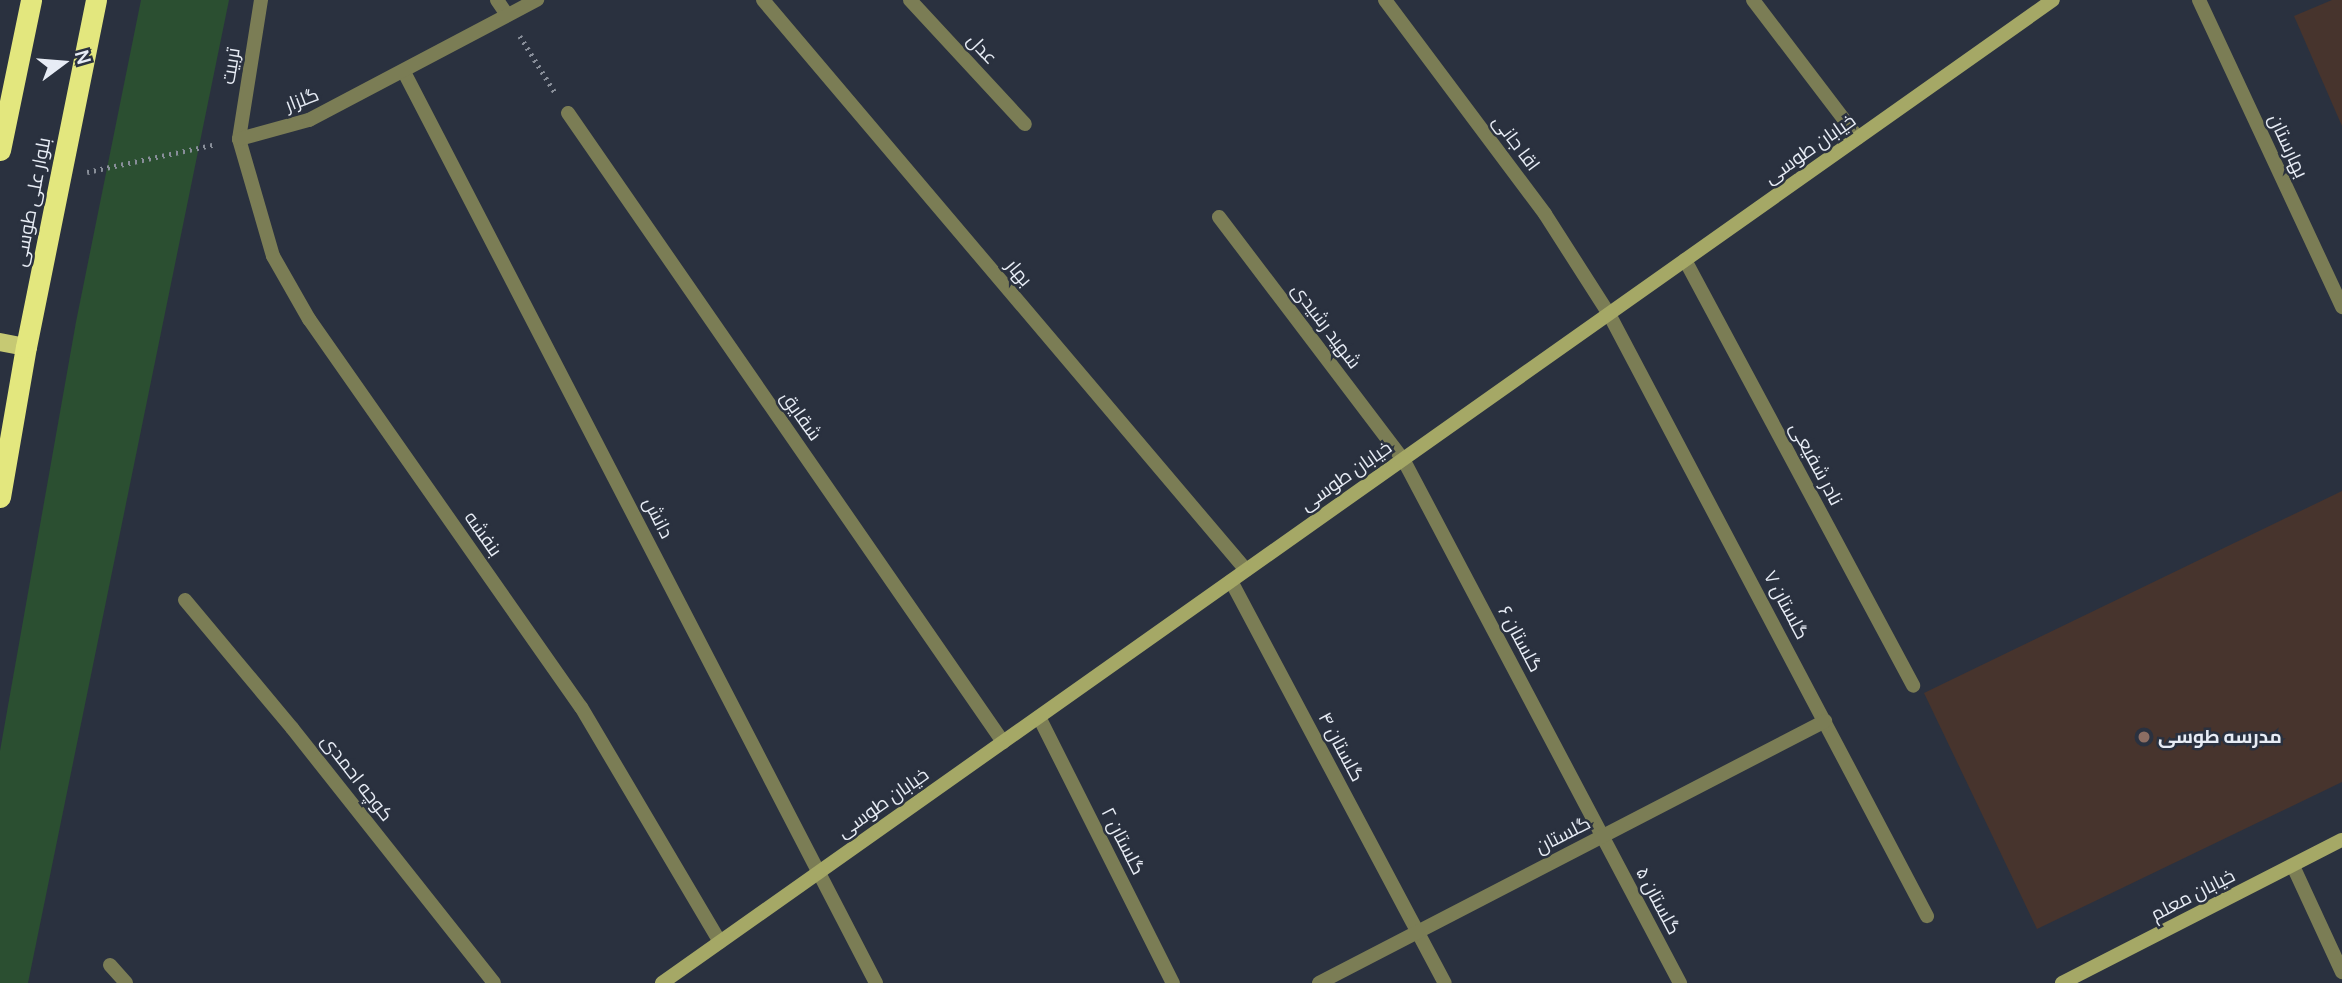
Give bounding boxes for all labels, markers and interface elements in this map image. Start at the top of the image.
north arrow [28,28,98,98]
street label: عدل [962,29,1002,69]
street label: تربیت [217,46,245,86]
text: N [69,47,98,67]
street label: گلزار [282,83,322,117]
street label: خیابان طوسی [1760,109,1860,189]
street label: بهارستان [2263,110,2313,182]
street label: اقا جانی [1488,111,1544,175]
street label: بلوار علی طوسی [8,135,56,269]
street label: بهار [1001,255,1037,291]
street label: شهید رشیدی [1286,279,1366,373]
street label: شقایق [776,387,826,445]
street label: نادر شفیعی [1785,418,1847,510]
street label: خیابان طوسی [1296,436,1396,516]
street label: دانش [638,494,678,542]
street label: بنفشه [459,507,507,561]
street label: گلستان ۷ [1758,567,1814,643]
street label: گلستان ۶ [1493,602,1547,676]
street label: گلستان ۴ [1313,708,1369,786]
place label: مدرسه طوسی [2158,726,2282,748]
marker: مدرسه طوسی [2136,729,2152,745]
street label: کوچه احمدی [316,730,398,826]
street label: خیابان طوسی [833,763,933,843]
street label: گلستان ۲ [1096,803,1150,879]
street label: گلستان [1532,811,1594,859]
street label: گلستان ۵ [1631,863,1685,939]
street label: خیابان معلم [2147,864,2239,926]

